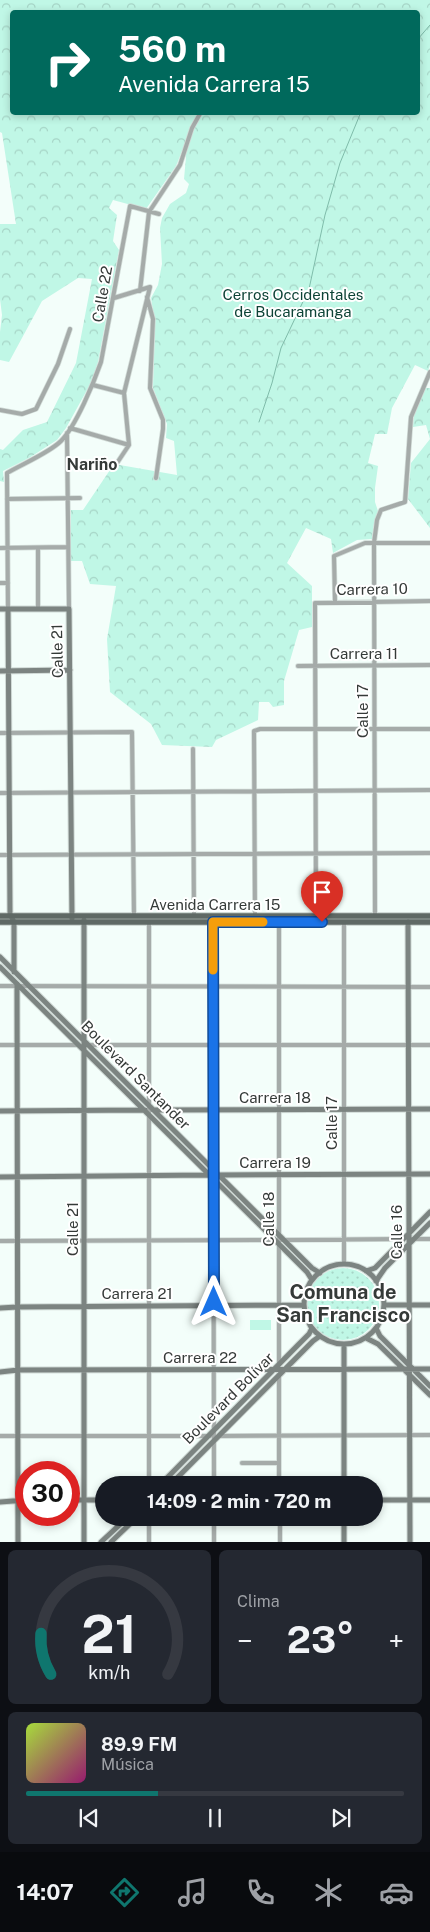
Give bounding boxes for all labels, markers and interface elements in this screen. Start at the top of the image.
text: 560 m [118,29,226,70]
icon: right [35,30,100,95]
text: Avenida Carrera 15 [118,71,310,97]
street label: Calle 22 [89,264,115,324]
park label: Cerros Occidentales de Bucaramanga [223,286,363,320]
district label: Nariño [66,455,118,474]
street label: Carrera 10 [336,580,408,598]
street label: Calle 21 [48,624,66,678]
street label: Carrera 11 [330,645,398,662]
street label: Calle 17 [354,684,371,738]
pin [301,871,343,922]
icon: arrive [308,878,336,906]
street label: Avenida Carrera 15 [150,896,280,913]
street label: Boulevard Santander [78,1017,194,1133]
street label: Carrera 18 [239,1089,311,1106]
street label: Calle 17 [323,1096,340,1150]
street label: Carrera 19 [239,1154,311,1171]
street label: Calle 18 [260,1192,277,1246]
street label: Calle 21 [64,1202,81,1256]
street label: Calle 16 [388,1205,405,1259]
position arrow [187,1275,239,1327]
district label: Comuna de San Francisco [276,1280,410,1327]
street label: Carrera 21 [101,1285,173,1302]
street label: Carrera 22 [163,1349,237,1366]
street label: Boulevard Bolívar [179,1349,277,1447]
speed limit sign: 30 [15,1461,80,1526]
text: 14:09 · 2 min · 720 m [147,1490,331,1512]
text: Clima [237,1592,280,1611]
text: 21 [82,1604,137,1665]
text: 23° [287,1617,354,1662]
text: − [237,1624,253,1657]
text: + [388,1624,404,1657]
text: km/h [88,1662,131,1683]
text: 89.9 FM [101,1733,177,1755]
text: Música [101,1755,154,1774]
icon: previous [75,1804,103,1832]
icon: pause [201,1804,229,1832]
icon: next [327,1804,355,1832]
icon: directions [107,1875,142,1910]
icon: music [175,1875,210,1910]
icon: phone [243,1875,278,1910]
icon: climate [311,1875,346,1910]
icon: car [379,1875,414,1910]
text: 14:07 [16,1879,74,1905]

